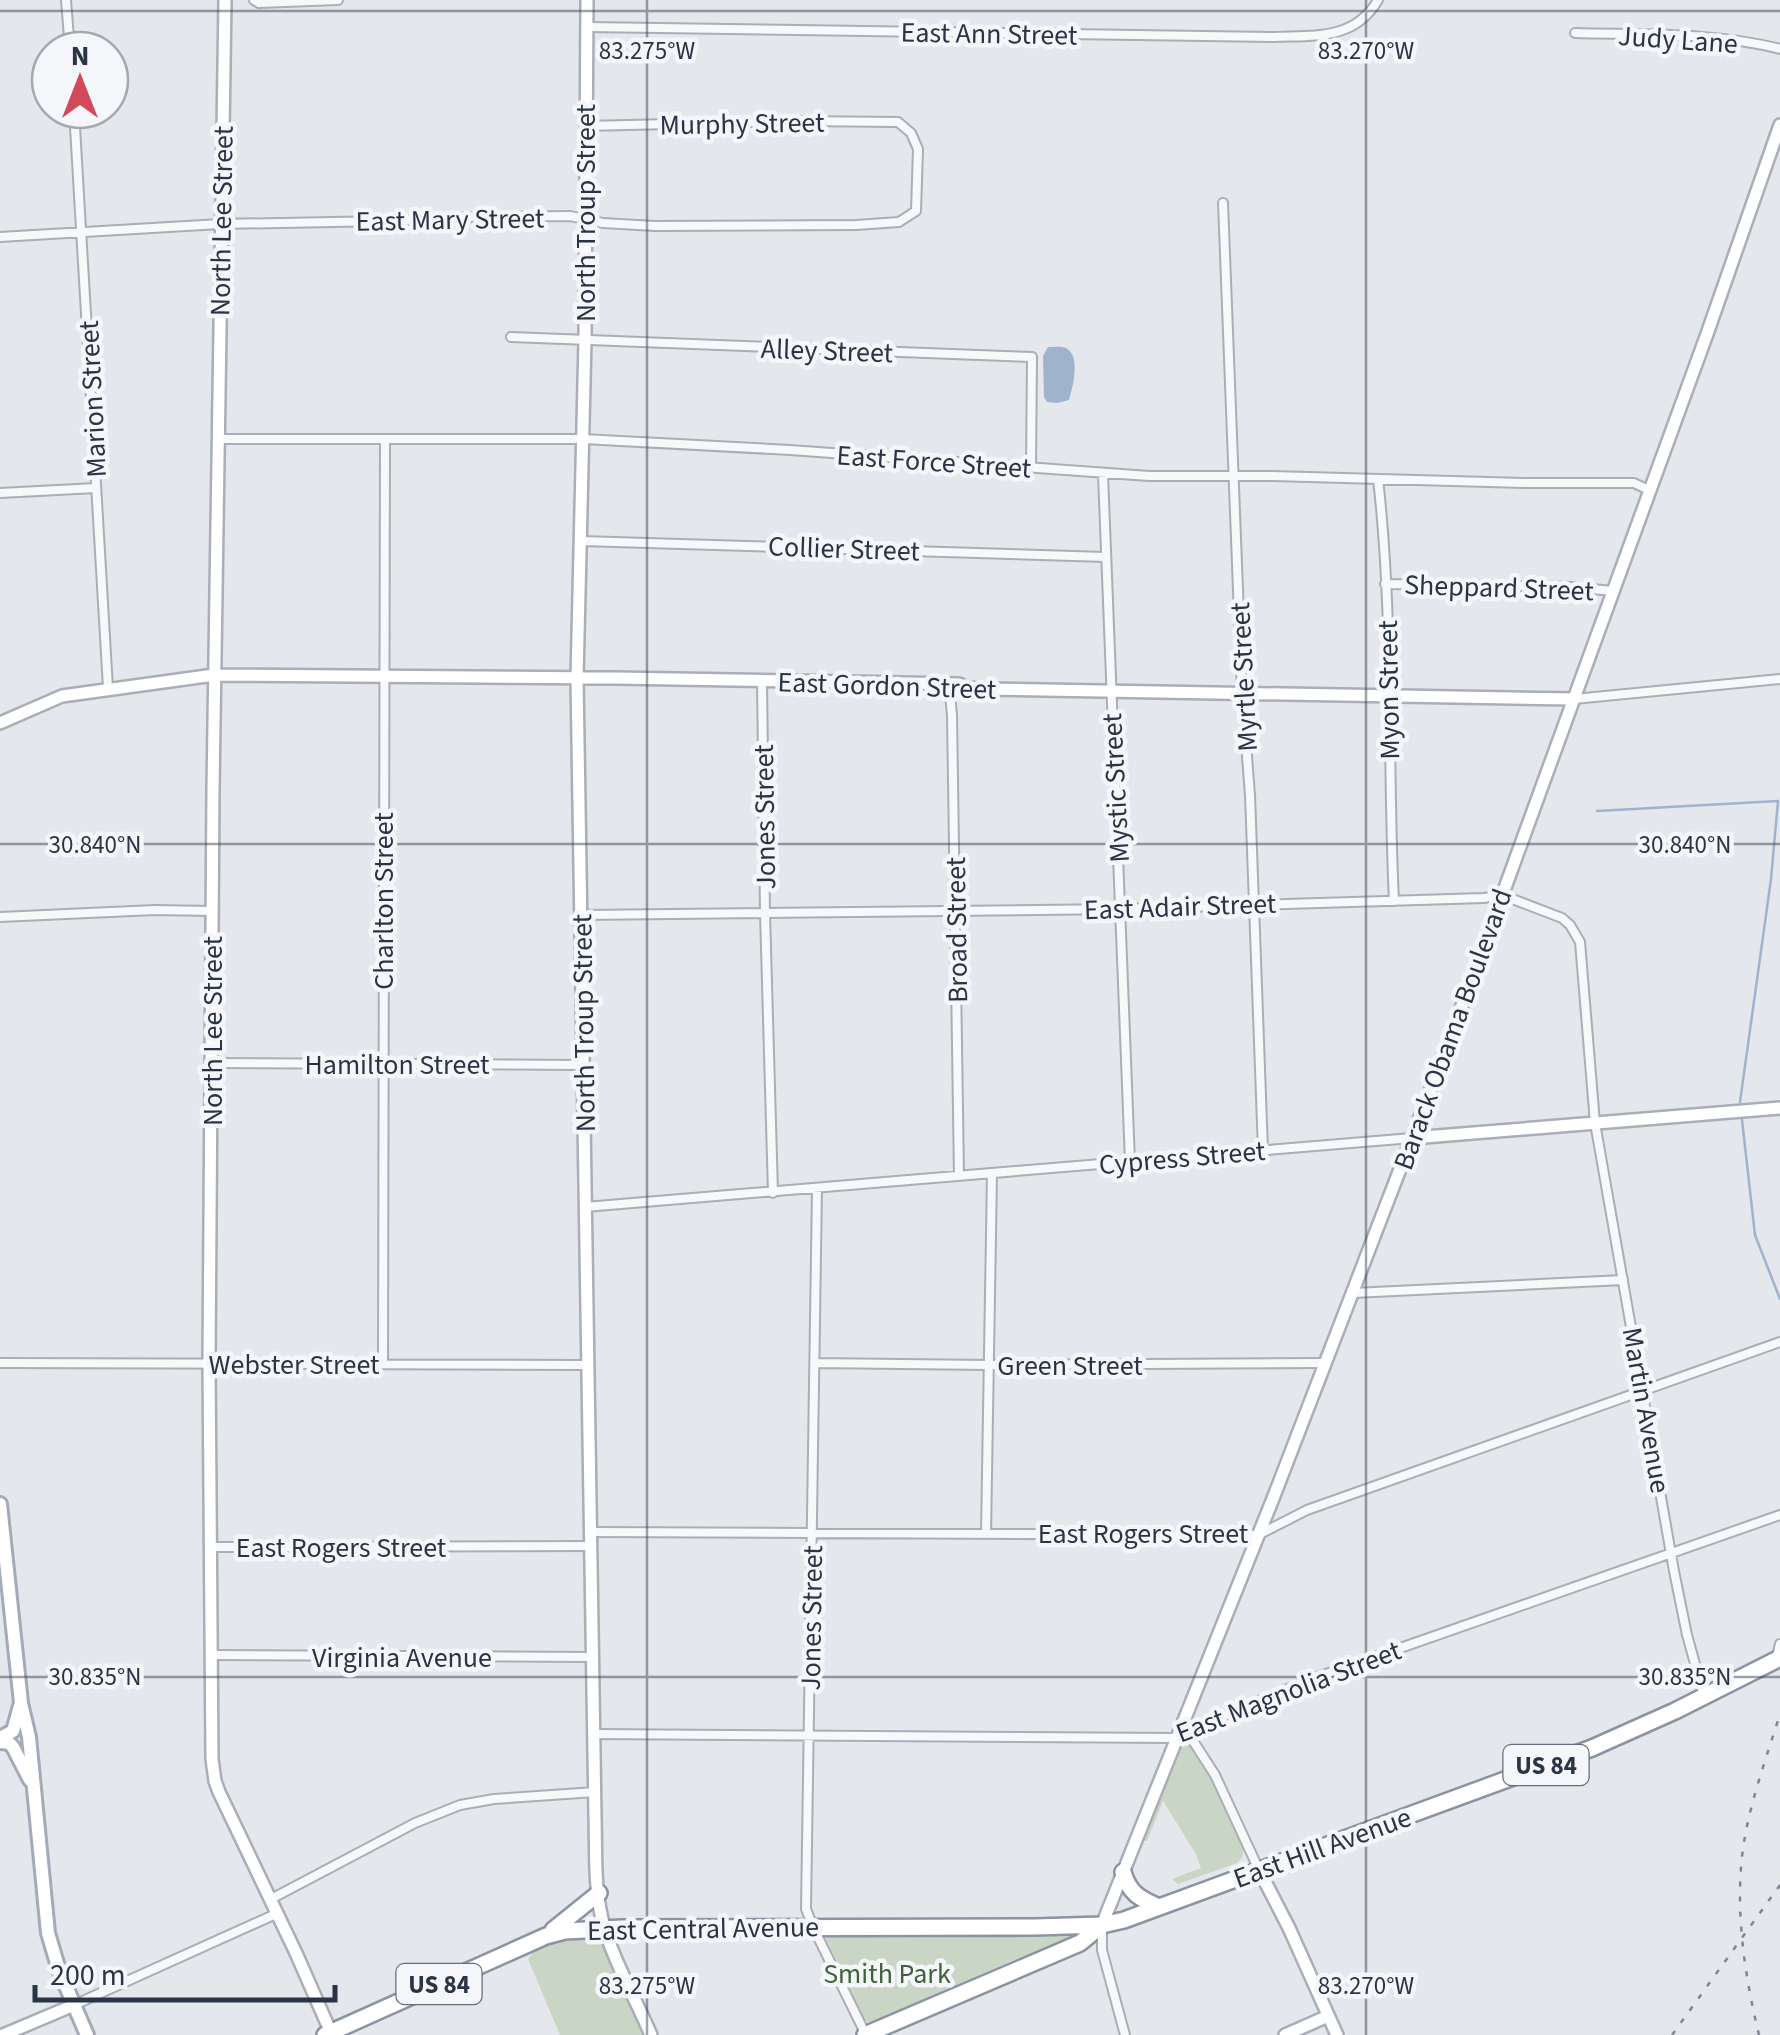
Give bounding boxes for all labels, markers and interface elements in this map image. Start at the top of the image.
street label: East Ann Street [900,12,1078,56]
street label: Judy Lane [1617,16,1739,64]
north arrow [30,30,130,130]
text: 83.275°W [599,33,695,69]
text: 83.270°W [1318,33,1414,69]
text: N [71,36,89,76]
street label: North Troup Street [566,103,606,322]
street label: Murphy Street [659,103,825,145]
street label: North Lee Street [200,125,244,316]
street label: East Mary Street [355,198,545,242]
street label: Marion Street [69,319,117,479]
street label: Alley Street [760,329,894,373]
street label: East Force Street [835,435,1033,489]
street label: Collier Street [767,526,921,572]
street label: Sheppard Street [1404,565,1595,611]
street label: Myrtle Street [1220,601,1268,753]
street label: Myon Street [1368,619,1410,760]
street label: East Gordon Street [777,662,998,710]
street label: Mystic Street [1092,712,1140,864]
street label: Jones Street [744,743,786,890]
street label: Charlton Street [364,812,404,990]
text: 30.840°N [49,827,141,863]
text: 30.840°N [1639,827,1731,863]
street label: Broad Street [936,856,978,1003]
street label: Barack Obama Boulevard [1383,883,1522,1175]
street label: East Adair Street [1083,884,1277,930]
street label: North Troup Street [562,913,606,1132]
street label: North Lee Street [193,935,233,1126]
street label: Hamilton Street [305,1045,490,1085]
street label: Cypress Street [1097,1131,1267,1185]
street label: Martin Avenue [1612,1324,1680,1496]
street label: Webster Street [209,1345,380,1385]
street label: Green Street [997,1346,1143,1386]
street label: East Rogers Street [1038,1514,1249,1554]
street label: East Rogers Street [236,1528,447,1568]
street label: Jones Street [791,1545,833,1691]
street label: East Magnolia Street [1170,1630,1407,1753]
street label: Virginia Avenue [312,1638,492,1678]
text: 30.835°N [49,1659,141,1695]
text: 30.835°N [1639,1659,1731,1695]
road number: US 84 [1504,1745,1588,1785]
street label: East Hill Avenue [1228,1797,1417,1899]
street label: East Central Avenue [587,1907,819,1951]
scale bar [35,1940,335,2002]
text: 200 m [50,1954,126,1997]
park label: Smith Park [823,1954,951,1994]
road number: US 84 [396,1964,482,2004]
text: 83.275°W [599,1968,695,2004]
text: 83.270°W [1318,1968,1414,2004]

